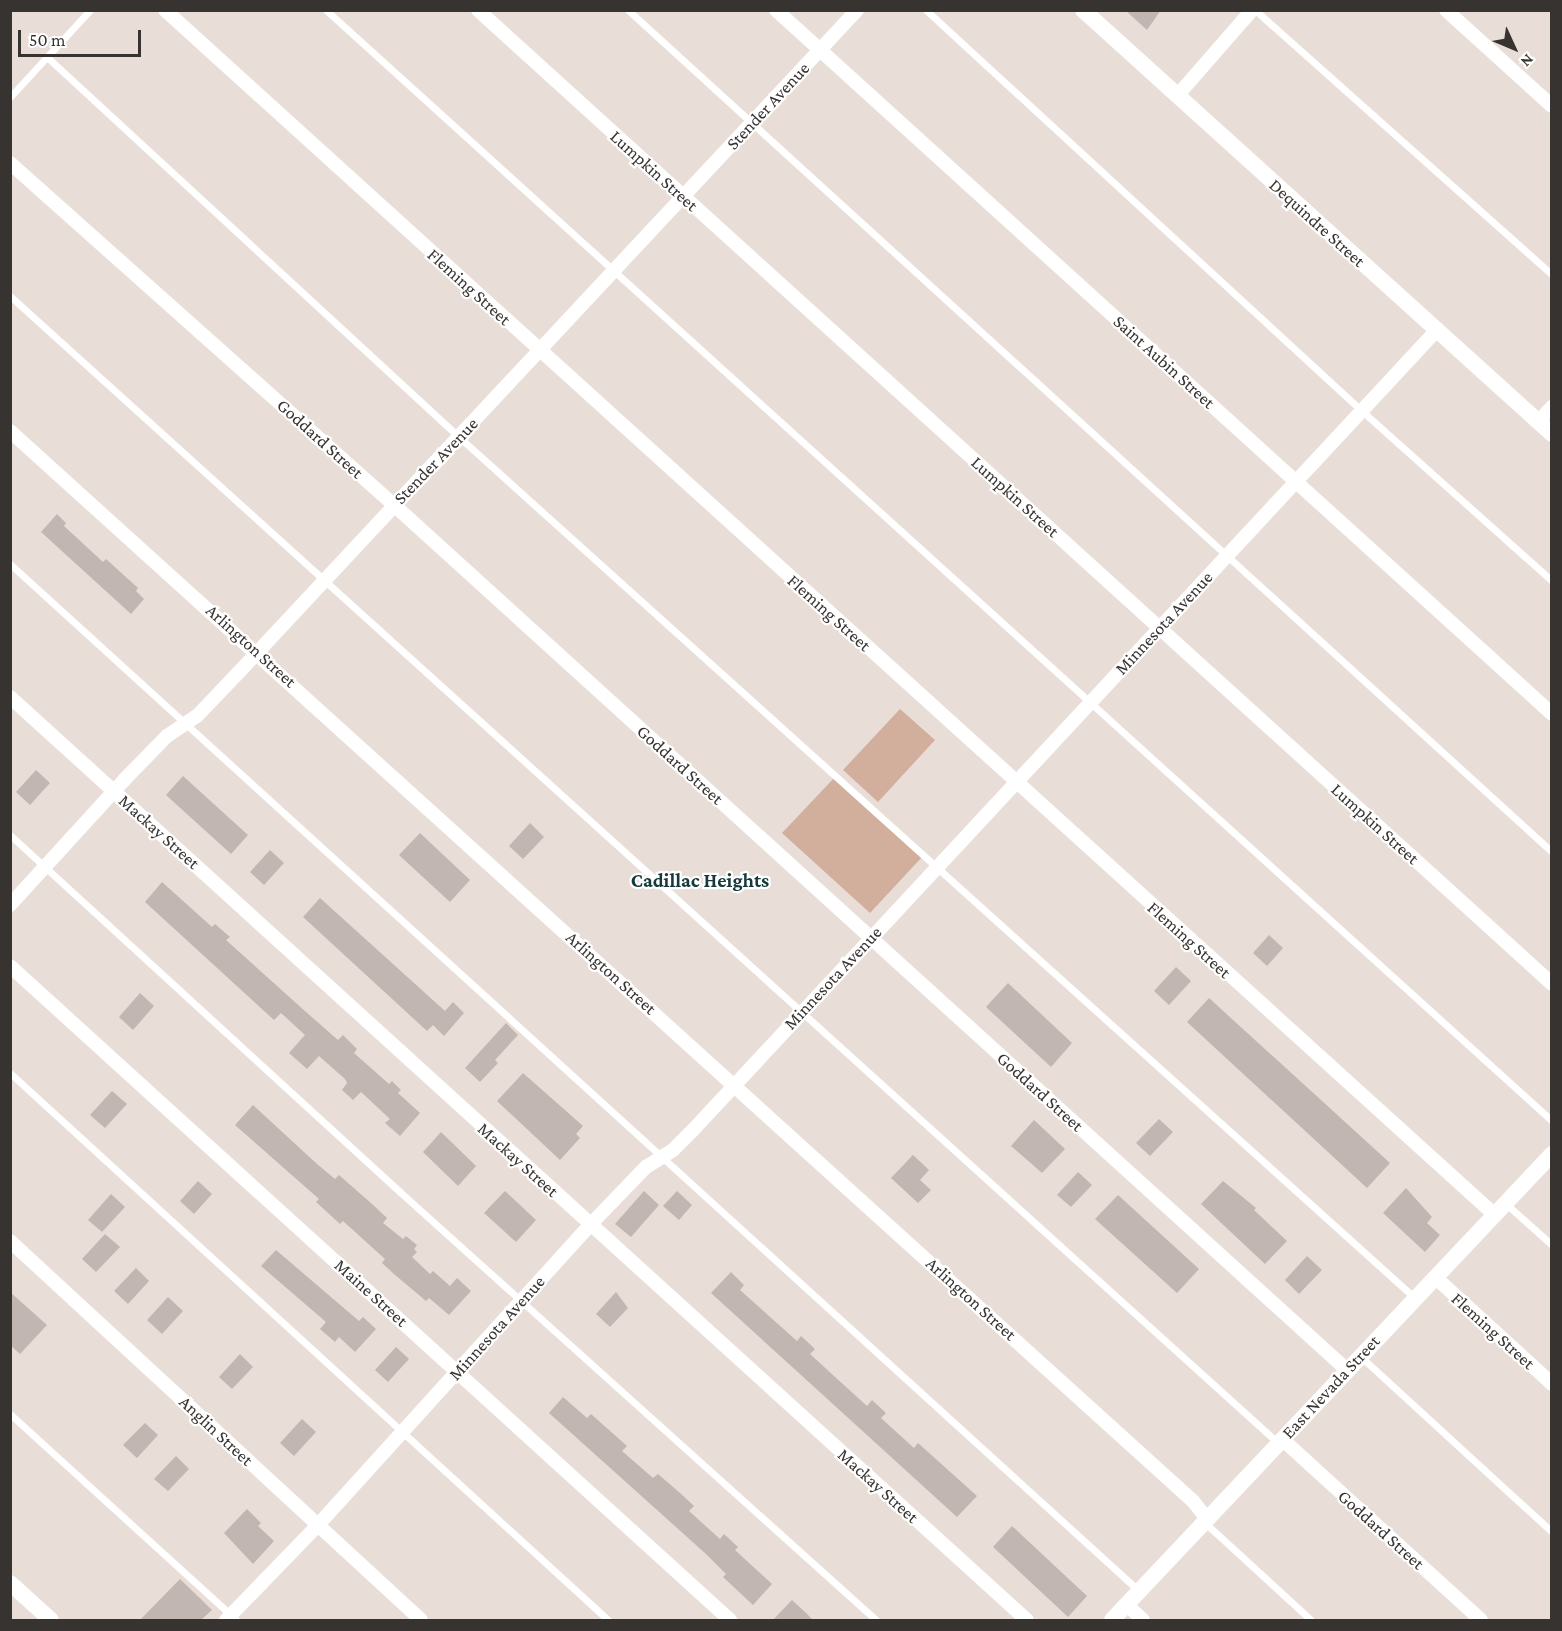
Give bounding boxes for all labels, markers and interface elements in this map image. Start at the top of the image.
scale bar [21,18,144,56]
north arrow [1484,18,1544,78]
text: 50 m [29,30,66,50]
text: N [1517,51,1537,71]
street label: Stender Avenue [722,58,814,154]
street label: Lumpkin Street [606,126,702,216]
street label: Dequindre Street [1264,174,1370,272]
street label: Fleming Street [423,244,515,330]
street label: Saint Aubin Street [1109,311,1219,413]
street label: Goddard Street [272,395,368,483]
street label: Stender Avenue [389,413,483,509]
street label: Lumpkin Street [967,452,1063,542]
street label: Minnesota Avenue [1111,567,1217,679]
street label: Fleming Street [783,570,875,656]
street label: Arlington Street [201,600,301,692]
street label: Goddard Street [632,721,728,809]
street label: Lumpkin Street [1327,779,1423,869]
street label: Mackay Street [114,790,204,874]
district label: Cadillac Heights [631,868,769,892]
street label: Fleming Street [1143,897,1235,983]
street label: Minnesota Avenue [780,922,886,1034]
street label: Arlington Street [561,927,661,1019]
street label: Goddard Street [992,1048,1088,1136]
street label: Mackay Street [473,1118,563,1202]
street label: Arlington Street [921,1253,1021,1345]
street label: Maine Street [330,1254,412,1332]
street label: Minnesota Avenue [444,1271,550,1385]
street label: Fleming Street [1447,1288,1539,1374]
street label: East Nevada Street [1277,1331,1385,1443]
street label: Anglin Street [175,1391,257,1471]
street label: Mackay Street [833,1444,923,1528]
street label: Goddard Street [1333,1486,1429,1574]

